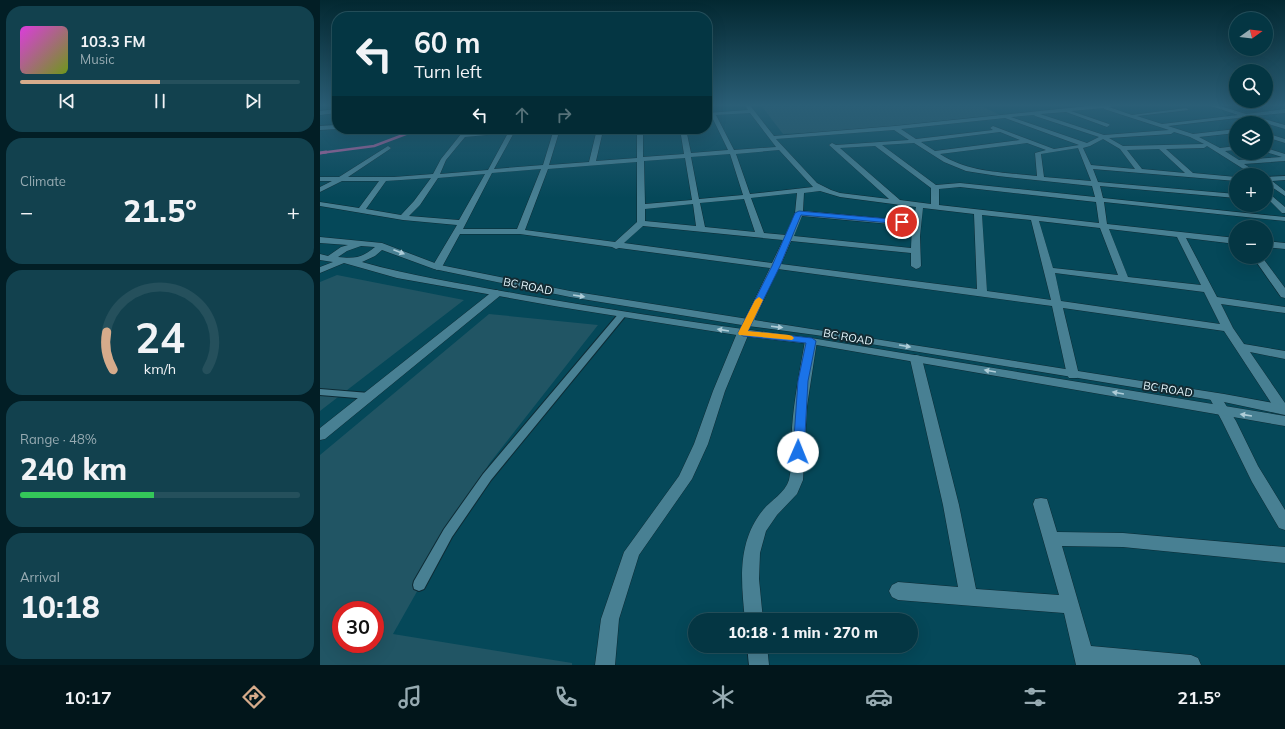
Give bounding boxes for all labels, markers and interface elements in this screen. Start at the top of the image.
north arrow [1229,12,1273,56]
map controls [1229,12,1273,264]
text: 60 m [414,25,480,60]
icon: left [348,28,400,80]
text: 103.3 FM [80,32,145,51]
text: Music [80,51,115,67]
text: Turn left [414,60,482,83]
button: search [1229,64,1273,108]
icon: previous [56,90,78,112]
icon: pause [149,90,171,112]
icon: next [242,90,264,112]
icon: left [469,104,491,126]
icon: ahead [511,104,533,126]
icon: right [553,104,575,126]
button: layers [1229,116,1273,160]
button: + [1229,168,1273,212]
text: Climate [20,173,66,189]
text: 21.5° [123,192,197,230]
text: − [20,198,33,226]
text: + [287,198,300,226]
pin [885,205,919,239]
icon: arrive [891,211,913,233]
button: − [1229,220,1273,264]
one-way arrow [393,250,405,256]
street label: BC ROAD [502,274,554,298]
one-way arrow [573,293,585,299]
text: 24 [135,311,185,363]
one-way arrow [771,324,783,330]
street label: BC ROAD [822,326,874,348]
one-way arrow [717,327,730,333]
one-way arrow [899,344,911,350]
text: km/h [144,360,176,378]
one-way arrow [984,368,996,374]
street label: BC ROAD [1142,378,1194,400]
one-way arrow [1112,390,1124,396]
one-way arrow [1240,412,1253,418]
text: Range · 48% [20,431,97,447]
position arrow [777,431,819,473]
text: 240 km [20,450,127,488]
text: Arrival [20,569,60,585]
text: 10:18 [20,588,100,626]
speed limit sign: 30 [332,601,384,653]
text: 10:18 · 1 min · 270 m [728,623,878,642]
icon: directions [240,683,268,711]
icon: music [396,683,424,711]
icon: phone [552,683,580,711]
icon: climate [709,683,737,711]
icon: car [865,683,893,711]
icon: filters [1021,683,1049,711]
text: 10:17 [64,686,112,709]
text: 21.5° [1177,686,1221,709]

